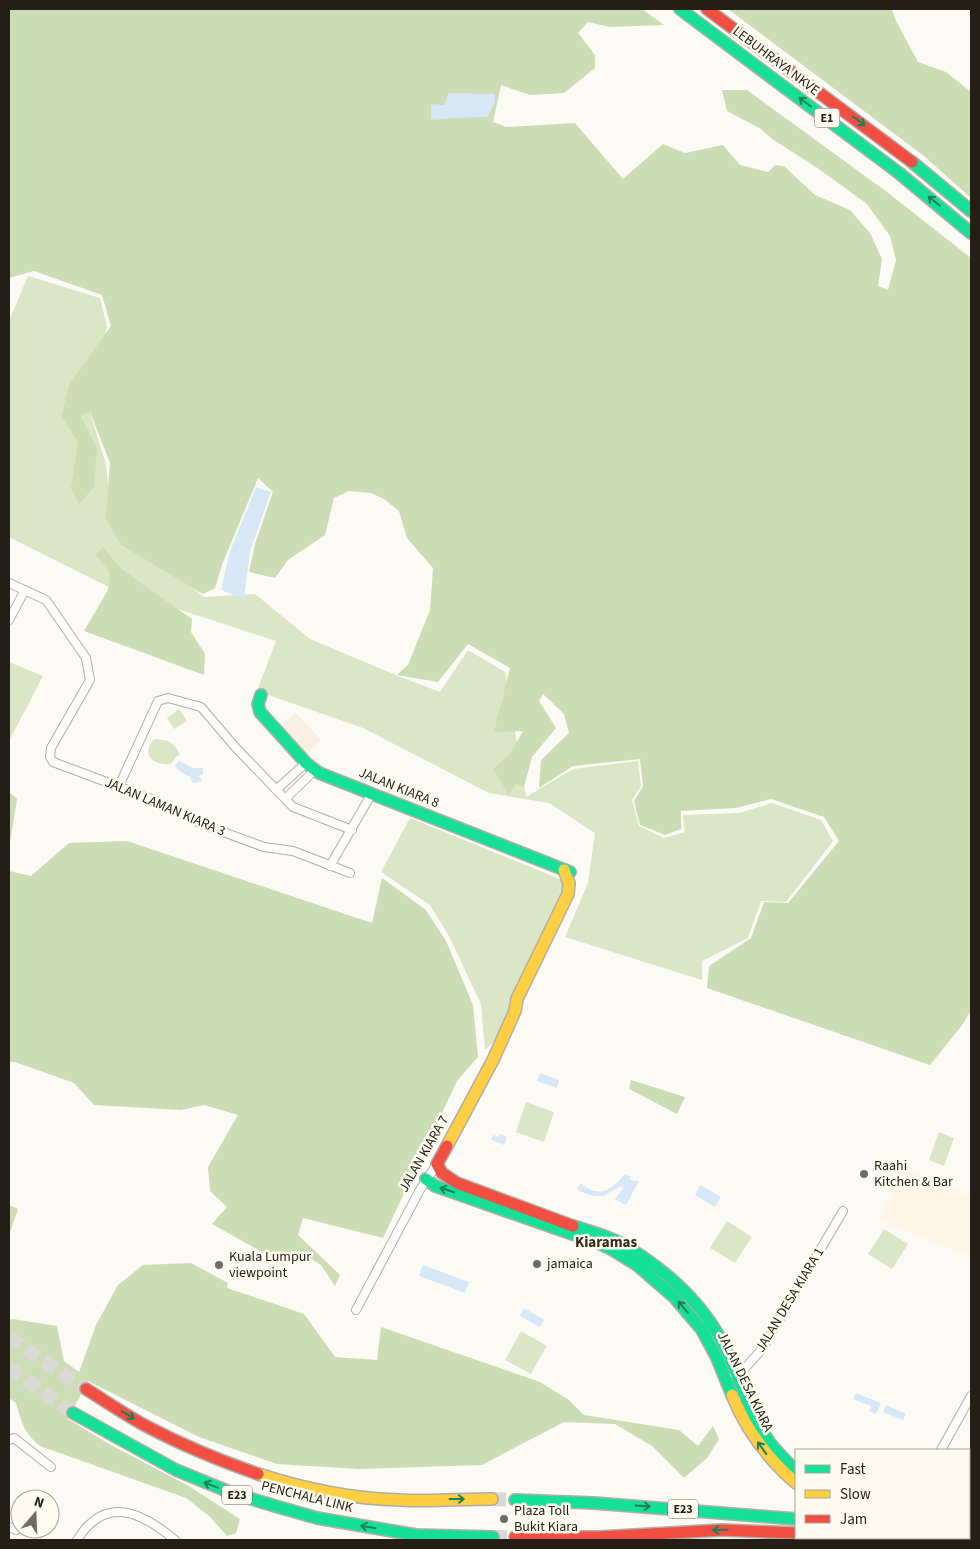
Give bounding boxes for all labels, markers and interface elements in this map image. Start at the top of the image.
street label: LEBUHRAYA NKVE [728,22,824,100]
one-way arrow [798,97,812,107]
road number: E1 [814,109,840,128]
one-way arrow [852,116,865,127]
one-way arrow [928,195,941,206]
street label: JALAN KIARA 8 [356,763,442,813]
street label: JALAN LAMAN KIARA 3 [102,773,228,841]
street label: JALAN KIARA 7 [394,1112,454,1196]
place label: Raahi Kitchen & Bar [874,1156,953,1192]
marker: Raahi Kitchen & Bar [858,1168,870,1180]
one-way arrow [440,1185,456,1195]
district label: Kiaramas [575,1232,637,1253]
street label: JALAN DESA KIARA 1 [751,1244,829,1356]
place label: Kuala Lumpur viewpoint [229,1247,311,1283]
place label: jamaica [546,1254,593,1274]
marker: jamaica [531,1258,543,1270]
marker: Kuala Lumpur viewpoint [213,1259,225,1271]
one-way arrow [678,1301,689,1314]
street label: JALAN DESA KIARA [712,1328,778,1436]
one-way arrow [121,1410,135,1420]
one-way arrow [757,1441,767,1455]
legend [795,1449,970,1539]
text: Fast [840,1459,866,1480]
street label: PENCHALA LINK [259,1476,356,1518]
one-way arrow [204,1479,219,1489]
text: Slow [840,1484,871,1505]
road number: E23 [222,1486,252,1504]
north arrow [10,1489,60,1539]
text: N [31,1492,47,1514]
one-way arrow [448,1494,464,1504]
road number: E23 [668,1500,698,1518]
place label: Plaza Toll Bukit Kiara [514,1501,578,1537]
one-way arrow [634,1502,650,1511]
text: Jam [840,1509,867,1530]
marker: Plaza Toll Bukit Kiara [498,1513,510,1525]
one-way arrow [360,1521,376,1531]
one-way arrow [712,1525,728,1535]

